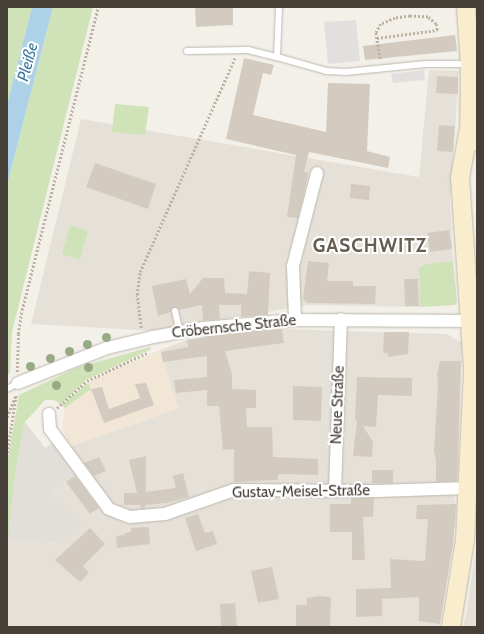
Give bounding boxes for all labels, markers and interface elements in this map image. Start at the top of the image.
water label: Pleiße [14,41,42,83]
district label: GASCHWITZ [313,235,427,257]
street label: Cröbernsche Straße [171,312,297,342]
street label: Neue Straße [328,365,348,445]
street label: Gustav-Meisel-Straße [232,482,370,502]

